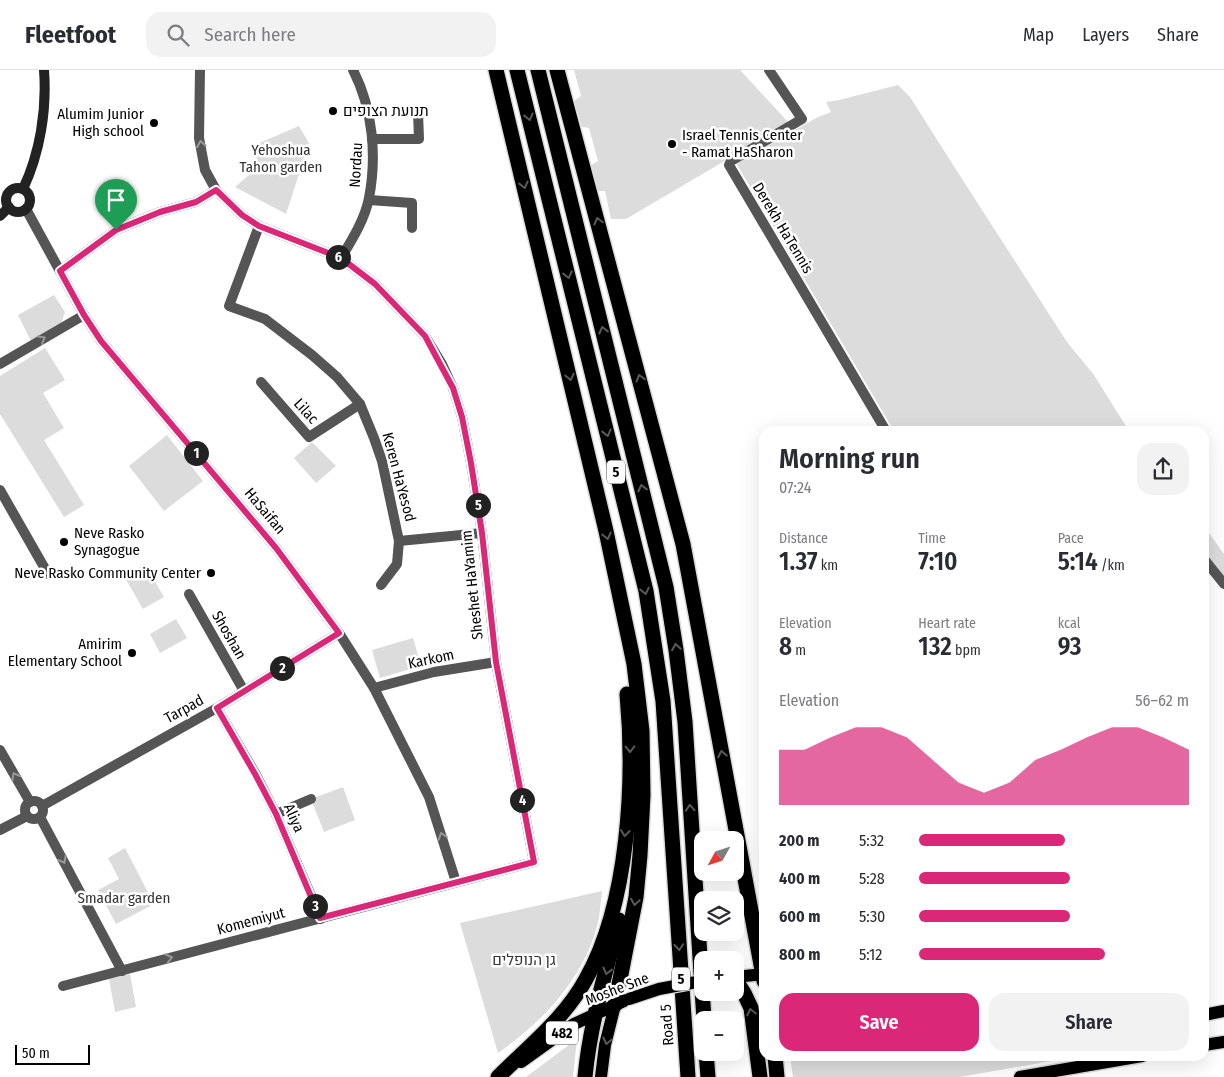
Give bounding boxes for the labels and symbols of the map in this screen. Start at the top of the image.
place label: תנועת הצופים [343,102,429,120]
place label: Alumim Junior High school [57,105,145,140]
marker: תנועת הצופים [327,105,339,117]
one-way arrow [523,113,534,122]
marker: Alumim Junior High school [148,117,160,129]
place label: Israel Tennis Center - Ramat HaSharon [682,126,803,161]
marker: Israel Tennis Center - Ramat HaSharon [666,138,678,150]
one-way arrow [196,140,206,149]
park label: Yehoshua Tahon garden [239,141,323,176]
street label: Nordau [346,142,366,188]
pin [95,179,137,230]
street label: Derekh HaTennis [749,179,817,277]
one-way arrow [518,181,529,190]
one-way arrow [593,217,604,226]
pin: 6 [326,244,350,270]
one-way arrow [562,271,573,280]
one-way arrow [598,325,609,334]
one-way arrow [36,336,45,346]
one-way arrow [564,373,575,382]
one-way arrow [635,375,645,383]
street label: Lilac [290,395,322,428]
one-way arrow [601,428,612,437]
street label: Keren HaYesod [378,430,420,524]
pin: 1 [184,440,208,466]
road number: 5 [607,461,625,484]
one-way arrow [637,483,648,492]
street label: HaSaifan [241,484,289,538]
pin: 5 [466,492,490,518]
place label: Neve Rasko Synagogue [74,524,145,559]
street label: Sheshet HaYamim [457,529,487,641]
one-way arrow [601,531,612,540]
marker: Neve Rasko Synagogue [58,536,70,548]
place label: Neve Rasko Community Center [14,564,202,582]
marker: Neve Rasko Community Center [205,567,217,579]
one-way arrow [639,586,650,595]
street label: Shoshan [208,608,250,662]
place label: Amirim Elementary School [8,635,122,670]
one-way arrow [671,642,681,651]
street label: Karkom [406,645,456,673]
marker: Amirim Elementary School [126,647,138,659]
pin: 2 [270,656,294,680]
street label: Tarpad [161,691,207,727]
one-way arrow [625,745,635,753]
one-way arrow [717,749,727,758]
one-way arrow [11,772,21,781]
pin: 4 [510,788,534,812]
street label: Aliya [280,801,308,835]
one-way arrow [685,804,696,812]
one-way arrow [620,830,631,838]
north arrow [694,831,744,881]
one-way arrow [437,832,447,841]
one-way arrow [56,855,66,864]
park label: Smadar garden [78,889,170,907]
pin: 3 [302,894,328,918]
one-way arrow [630,897,640,906]
street label: Komemiyut [215,903,287,939]
one-way arrow [674,943,685,951]
park label: גן הנופלים [492,951,556,969]
one-way arrow [165,954,173,964]
one-way arrow [602,966,613,975]
road number: 5 [672,968,690,991]
street label: Moshe Sne [583,969,651,1009]
street label: Road 5 [657,1004,677,1046]
one-way arrow [746,1007,757,1016]
road number: 482 [546,1021,578,1044]
one-way arrow [602,1036,613,1045]
scale bar [15,1042,90,1065]

